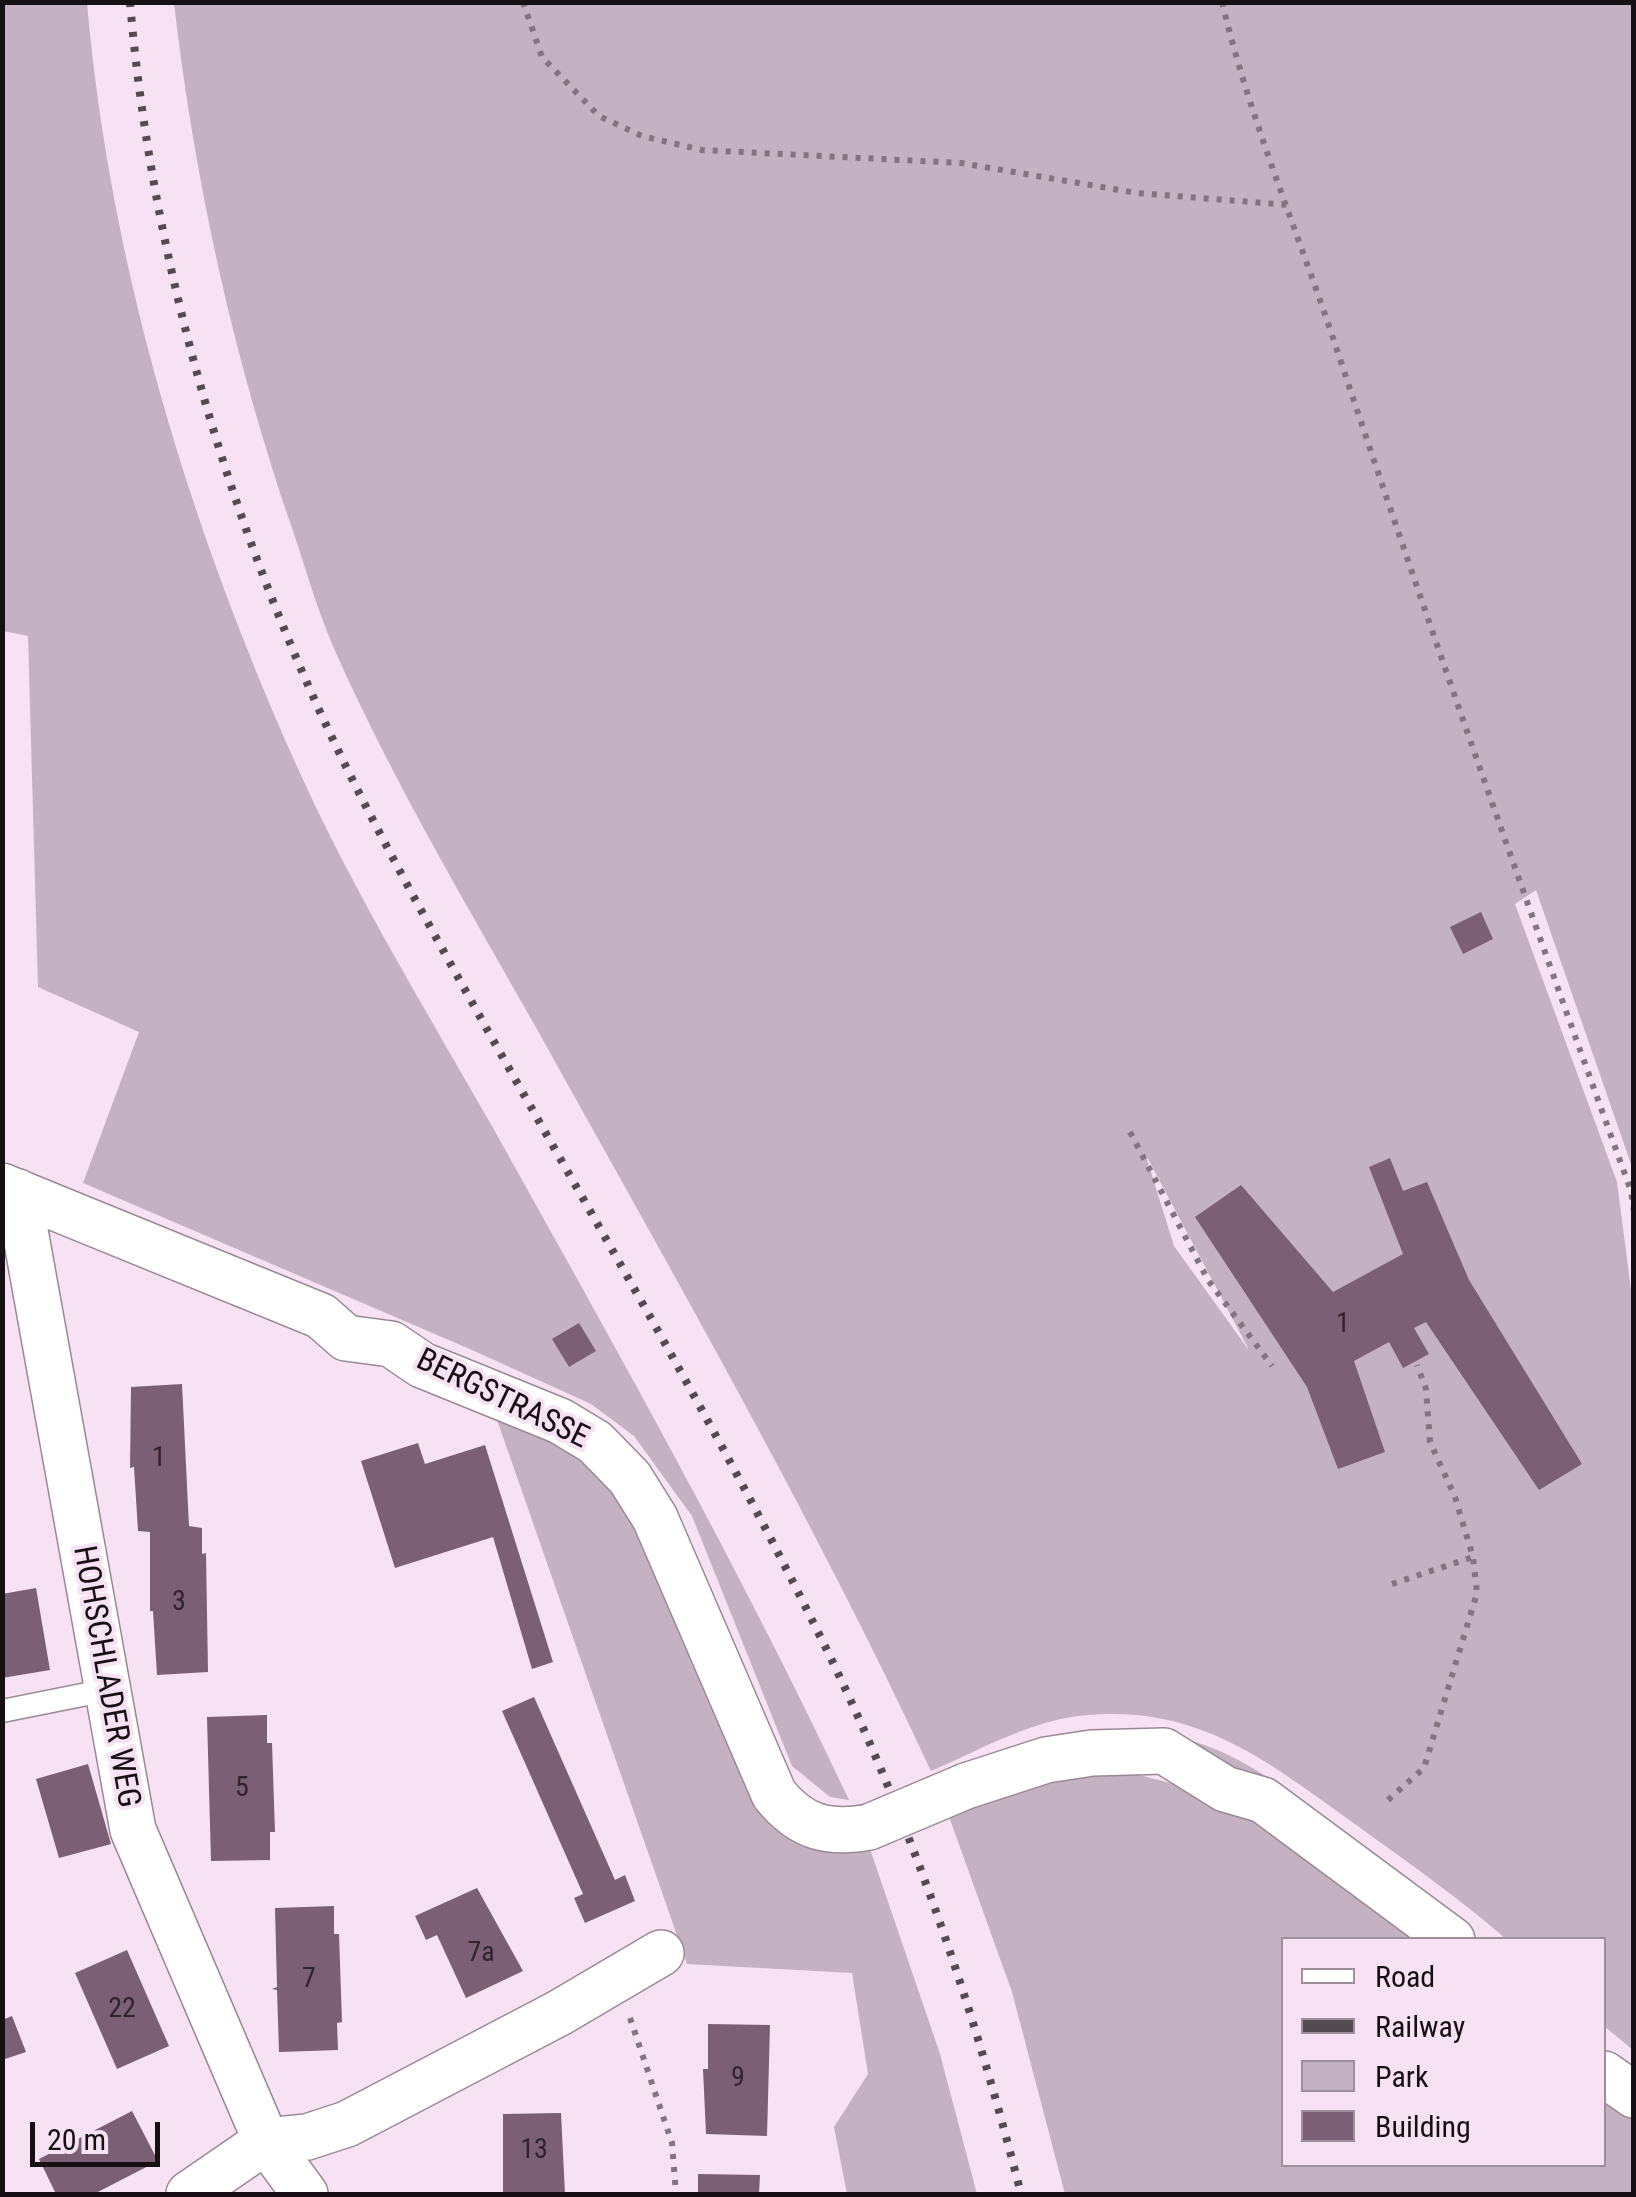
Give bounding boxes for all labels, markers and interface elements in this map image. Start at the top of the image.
house number: 1 [1336,1308,1350,1342]
street label: BERGSTRASSE [410,1342,594,1458]
house number: 1 [152,1442,166,1476]
street label: HOHSCHLADER WEG [63,1543,147,1811]
house number: 3 [172,1586,186,1620]
house number: 5 [235,1772,249,1806]
house number: 7a [467,1937,495,1971]
legend [1281,1937,1606,2167]
text: Road [1375,1959,1435,1994]
house number: 7 [302,1963,316,1997]
house number: 22 [108,1993,136,2027]
text: Railway [1375,2009,1465,2044]
text: Park [1375,2059,1429,2094]
house number: 9 [731,2062,745,2096]
scale bar [35,2102,165,2164]
text: Building [1375,2109,1471,2144]
text: 20 m [47,2122,106,2157]
house number: 13 [520,2134,548,2168]

